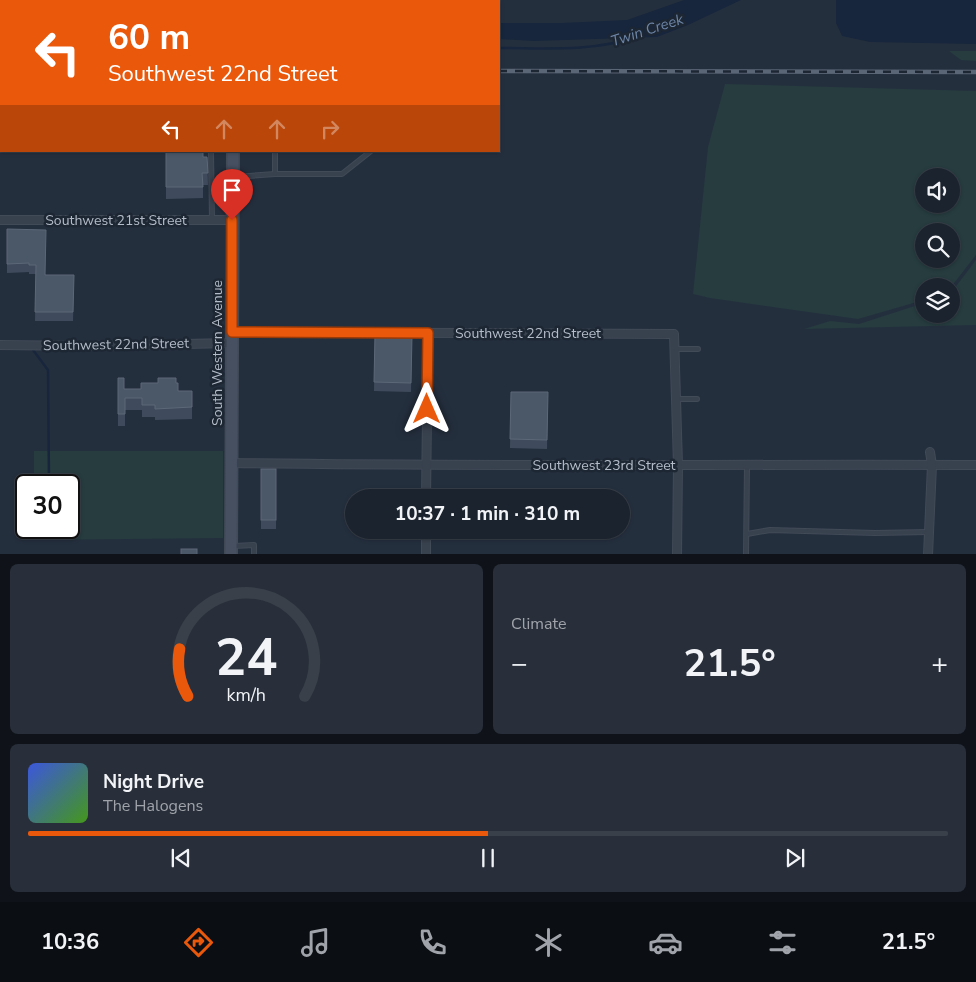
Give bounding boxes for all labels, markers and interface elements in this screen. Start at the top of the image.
water label: Twin Creek [608,9,686,51]
text: 60 m [108,14,190,61]
icon: left [25,20,90,85]
text: Southwest 22nd Street [108,59,337,89]
icon: left [157,115,185,143]
icon: ahead [210,115,238,143]
icon: ahead [263,115,291,143]
icon: right [316,115,344,143]
map controls [915,168,960,323]
button: sound [915,168,960,213]
pin [211,169,253,220]
icon: arrive [218,176,246,204]
street label: Southwest 21st Street [45,211,187,230]
button: search [915,223,960,268]
button: layers [915,278,960,323]
street label: South Western Avenue [208,280,227,426]
street label: Southwest 22nd Street [455,324,601,343]
street label: Southwest 22nd Street [43,334,189,355]
position arrow [400,382,452,434]
street label: Southwest 23rd Street [533,456,676,475]
speed limit sign: 30 [15,474,80,539]
text: 10:37 · 1 min · 310 m [395,501,580,527]
text: Climate [511,613,566,635]
text: 24 [215,622,278,693]
text: 21.5° [683,638,776,689]
text: − [511,645,528,683]
text: + [931,645,948,683]
text: km/h [227,683,266,707]
text: Night Drive [103,769,204,795]
text: The Halogens [103,795,203,817]
icon: previous [167,844,195,872]
icon: pause [474,844,502,872]
icon: next [781,844,809,872]
icon: directions [181,925,216,960]
icon: music [298,925,333,960]
icon: phone [415,925,450,960]
icon: climate [531,925,566,960]
icon: car [648,925,683,960]
icon: filters [765,925,800,960]
text: 10:36 [41,927,99,957]
text: 21.5° [882,927,935,957]

